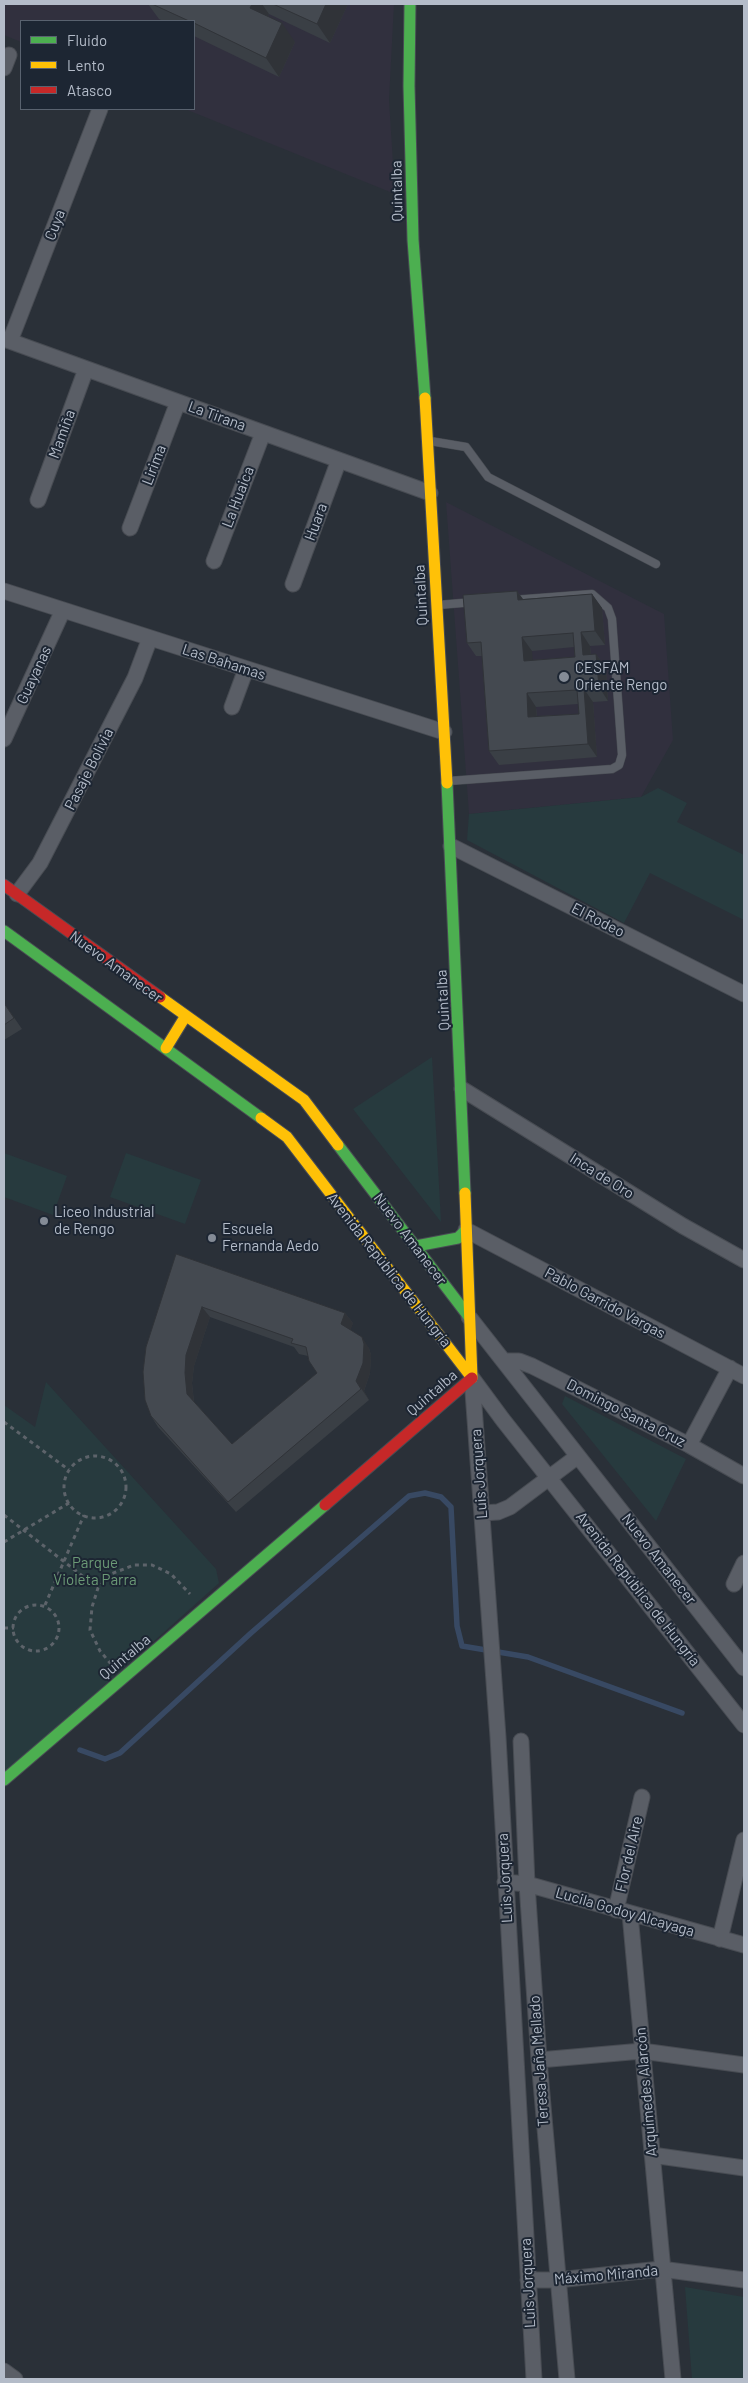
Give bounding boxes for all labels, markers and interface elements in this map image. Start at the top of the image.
legend [20,20,195,110]
text: Fluido [67,31,107,49]
text: Lento [67,56,105,74]
text: Atasco [67,81,112,99]
street label: Quintalba [387,160,407,222]
street label: Cuya [41,207,69,243]
street label: La Tirana [186,397,248,435]
street label: Mamiña [45,407,79,461]
street label: Lirima [138,442,170,488]
street label: La Huaica [218,464,258,530]
street label: Huara [301,501,331,543]
street label: Quintalba [410,564,432,626]
street label: Las Bahamas [180,640,268,684]
street label: Guayanas [13,643,55,707]
place label: CESFAM Oriente Rengo [575,659,667,694]
marker: CESFAM Oriente Rengo [557,670,571,684]
street label: Pasaje Bolivia [61,725,117,813]
street label: El Rodeo [568,899,628,941]
street label: Nuevo Amanecer [66,927,166,1007]
street label: Quintalba [432,969,454,1031]
street label: Inca de Oro [567,1149,637,1203]
street label: Avenida República de Hungría [323,1189,455,1351]
street label: Nuevo Amanecer [370,1190,450,1288]
place label: Liceo Industrial de Rengo [54,1203,154,1238]
marker: Liceo Industrial de Rengo [38,1215,50,1227]
place label: Escuela Fernanda Aedo [222,1220,319,1255]
marker: Escuela Fernanda Aedo [206,1232,218,1244]
street label: Pablo Garrido Vargas [542,1264,668,1342]
street label: Quintalba [403,1366,461,1420]
street label: Domingo Santa Cruz [564,1375,688,1451]
street label: Luis Jorquera [467,1428,491,1520]
street label: Avenida República de Hungría [572,1508,704,1670]
street label: Nuevo Amanecer [618,1510,700,1608]
park label: Parque Violeta Parra [53,1554,137,1589]
street label: Quintalba [96,1630,154,1684]
street label: Flor del Aire [612,1814,646,1894]
street label: Luis Jorquera [494,1833,516,1923]
street label: Lucila Godoy Alcayaga [553,1884,697,1940]
street label: Teresa Jaña Mellado [525,1995,553,2127]
street label: Arquímedes Alarcón [631,2026,661,2158]
street label: Luis Jorquera [517,2238,539,2328]
street label: Máximo Miranda [553,2261,659,2289]

